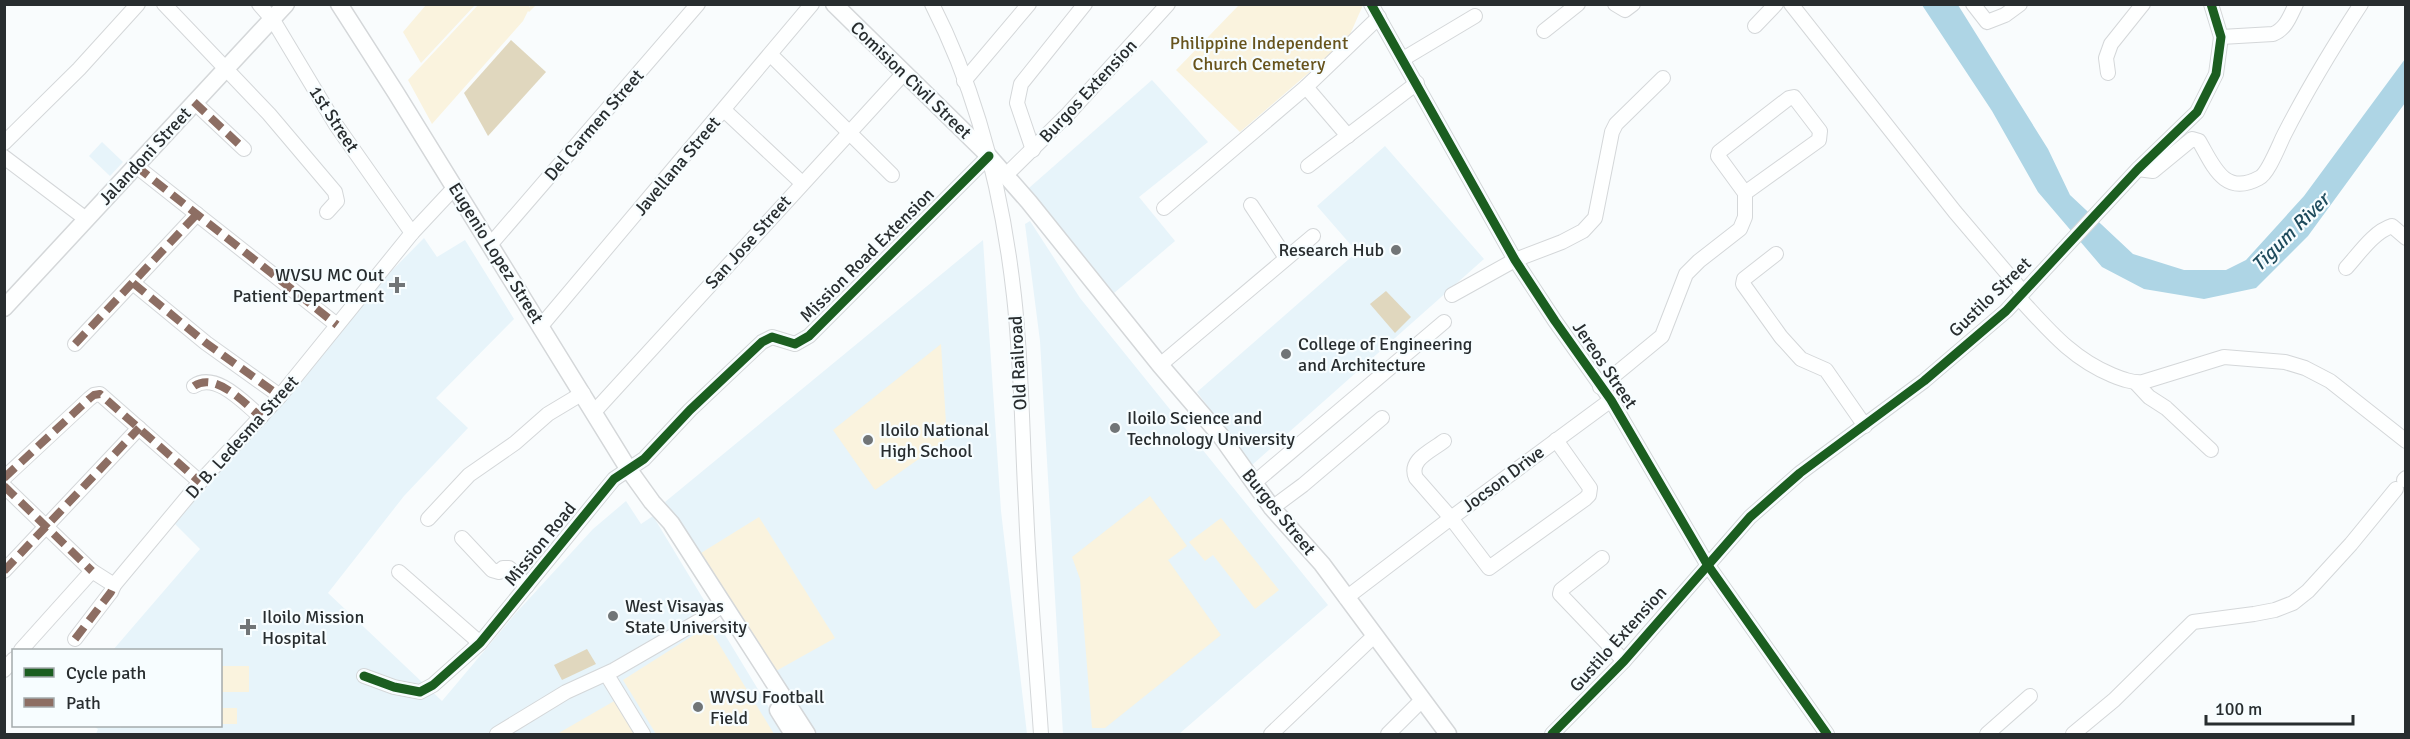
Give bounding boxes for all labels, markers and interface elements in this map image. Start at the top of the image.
street label: Comision Civil Street [846,17,976,143]
park label: Philippine Independent Church Cemetery [1170,32,1348,75]
street label: Burgos Extension [1034,35,1142,147]
street label: Del Carmen Street [540,65,648,185]
street label: 1st Street [304,82,364,156]
street label: Jalandoni Street [94,103,196,209]
street label: Javellana Street [629,112,725,220]
street label: Eugenio Lopez Street [444,178,548,328]
street label: Mission Road Extension [795,183,939,327]
water label: Tigum River [2246,186,2337,277]
street label: San Jose Street [700,191,796,293]
place label: Research Hub [1278,239,1384,261]
marker: Research Hub [1389,243,1403,257]
street label: Gustilo Street [1944,252,2036,342]
place label: WVSU MC Out Patient Department [233,264,384,307]
marker: WVSU MC Out Patient Department [388,276,406,294]
street label: Old Railroad [1005,315,1031,411]
street label: Jereos Street [1568,317,1642,413]
place label: College of Engineering and Architecture [1298,333,1472,376]
marker: College of Engineering and Architecture [1279,347,1293,361]
street label: D. B. Ledesma Street [181,371,303,503]
place label: Iloilo Science and Technology University [1127,407,1295,450]
place label: Iloilo National High School [880,419,989,462]
marker: Iloilo Science and Technology University [1108,421,1122,435]
marker: Iloilo National High School [861,433,875,447]
street label: Jocson Drive [1458,441,1548,517]
street label: Burgos Street [1237,464,1321,560]
street label: Mission Road [499,498,581,590]
street label: Gustilo Extension [1565,582,1671,696]
place label: West Visayas State University [625,595,748,638]
place label: Iloilo Mission Hospital [262,606,364,649]
marker: West Visayas State University [606,609,620,623]
marker: Iloilo Mission Hospital [239,618,257,636]
legend [12,649,222,727]
text: Cycle path [66,662,146,684]
place label: WVSU Football Field [710,686,824,729]
scale bar [2206,688,2353,726]
text: Path [66,692,101,714]
text: 100 m [2215,698,2262,720]
marker: WVSU Football Field [691,700,705,714]

